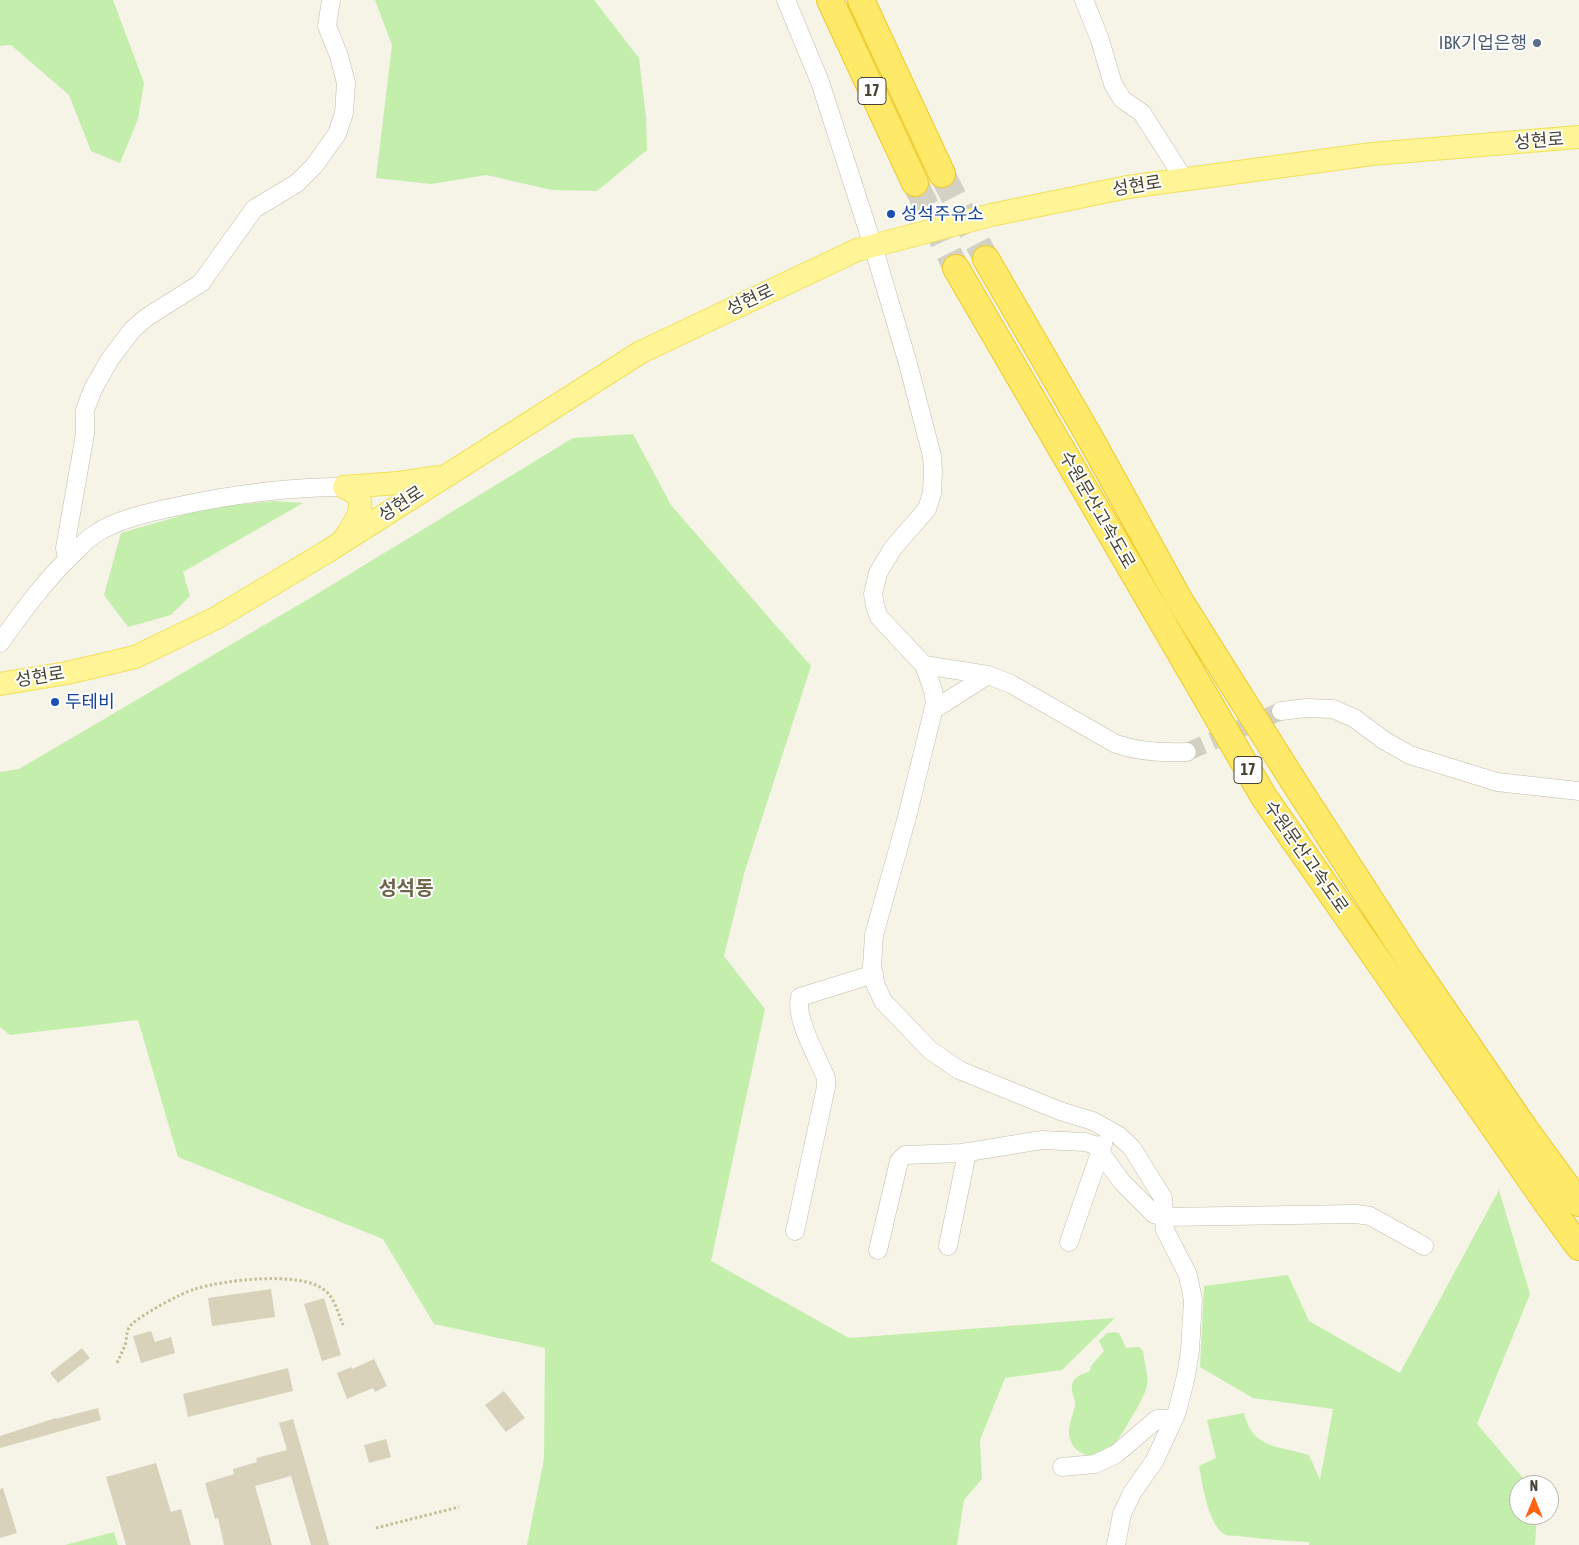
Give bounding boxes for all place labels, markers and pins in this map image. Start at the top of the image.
place label: IBK기업은행 [1439,32,1527,54]
marker: IBK기업은행 [1531,37,1543,49]
place label: 성석주유소 [901,203,984,225]
marker: 성석주유소 [885,208,897,220]
place label: 두테비 [65,691,115,713]
marker: 두테비 [49,696,61,708]

